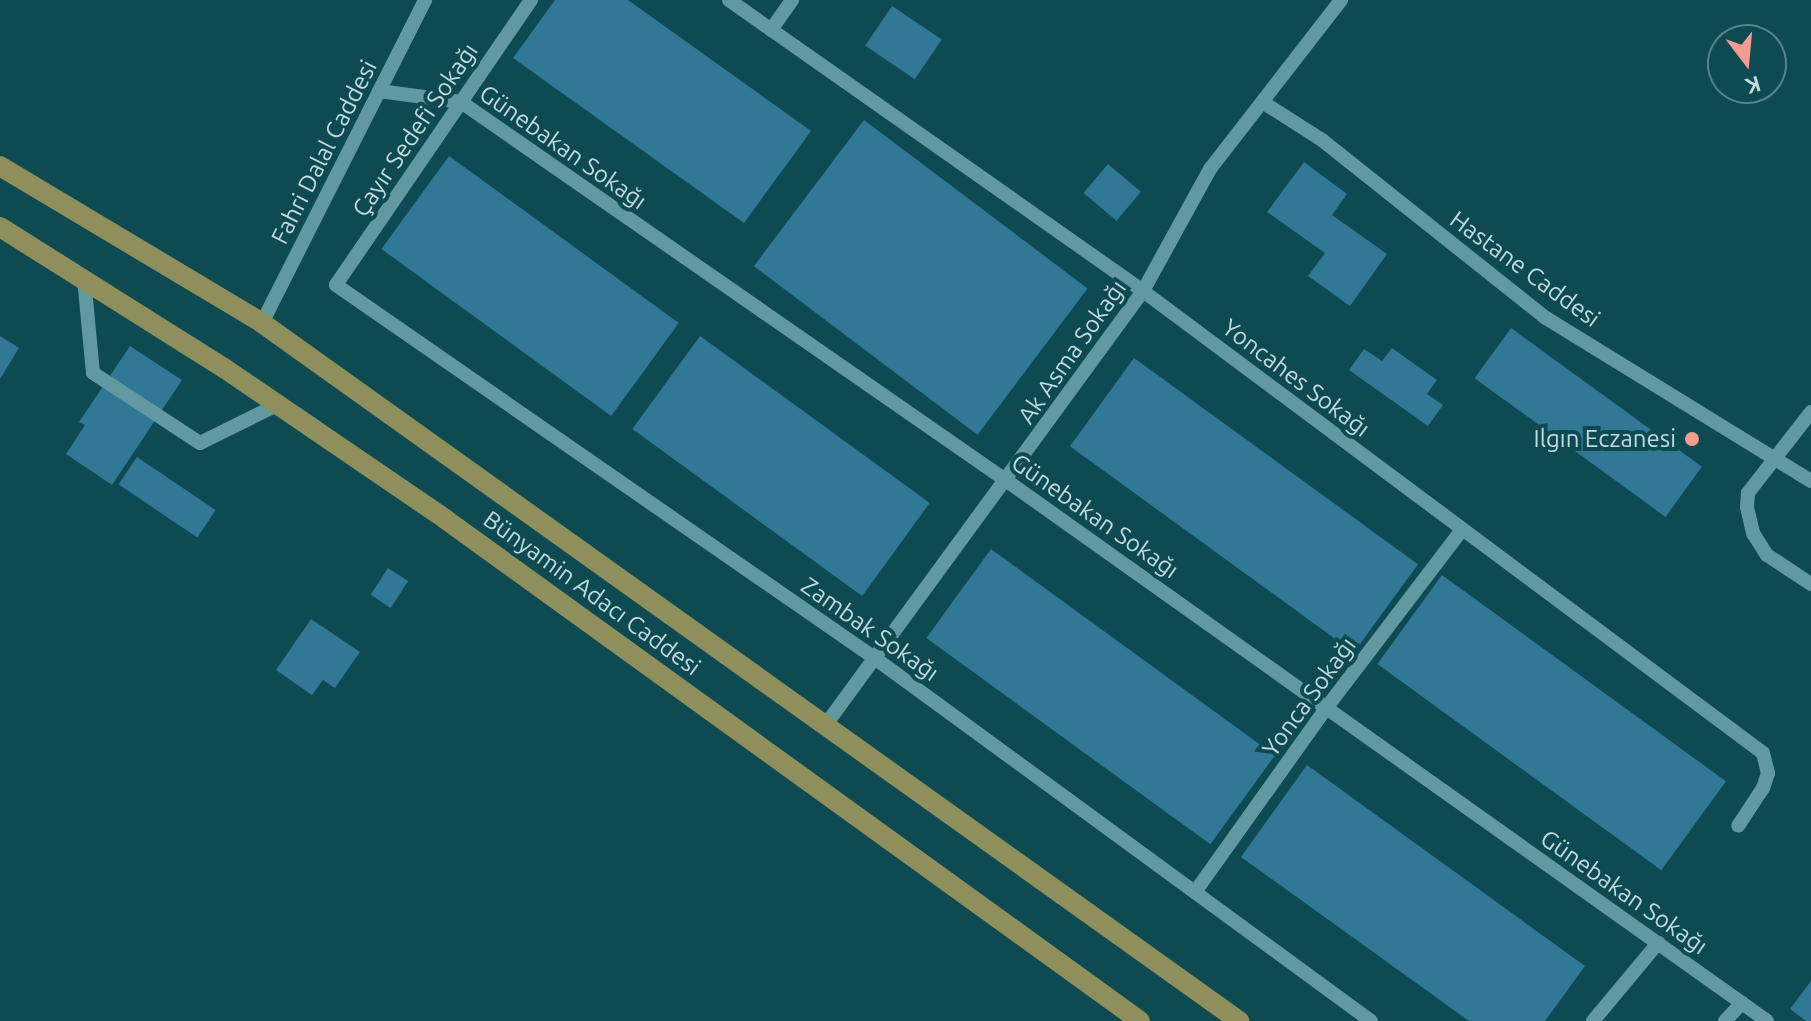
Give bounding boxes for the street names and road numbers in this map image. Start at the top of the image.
street label: Çayır Sedefi Sokağı [346,38,484,222]
street label: Fahri Dalal Caddesi [265,55,383,249]
street label: Günebakan Sokağı [474,79,652,215]
street label: Hastane Caddesi [1444,205,1606,333]
street label: Ak Asma Sokağı [1012,275,1132,429]
street label: Yoncahes Sokağı [1216,313,1376,443]
street label: Günebakan Sokağı [1006,448,1184,584]
street label: Bünyamin Adacı Caddesi [478,505,706,681]
street label: Zambak Sokağı [796,571,944,687]
street label: Yonca Sokağı [1256,632,1362,762]
street label: Günebakan Sokağı [1535,824,1713,960]

